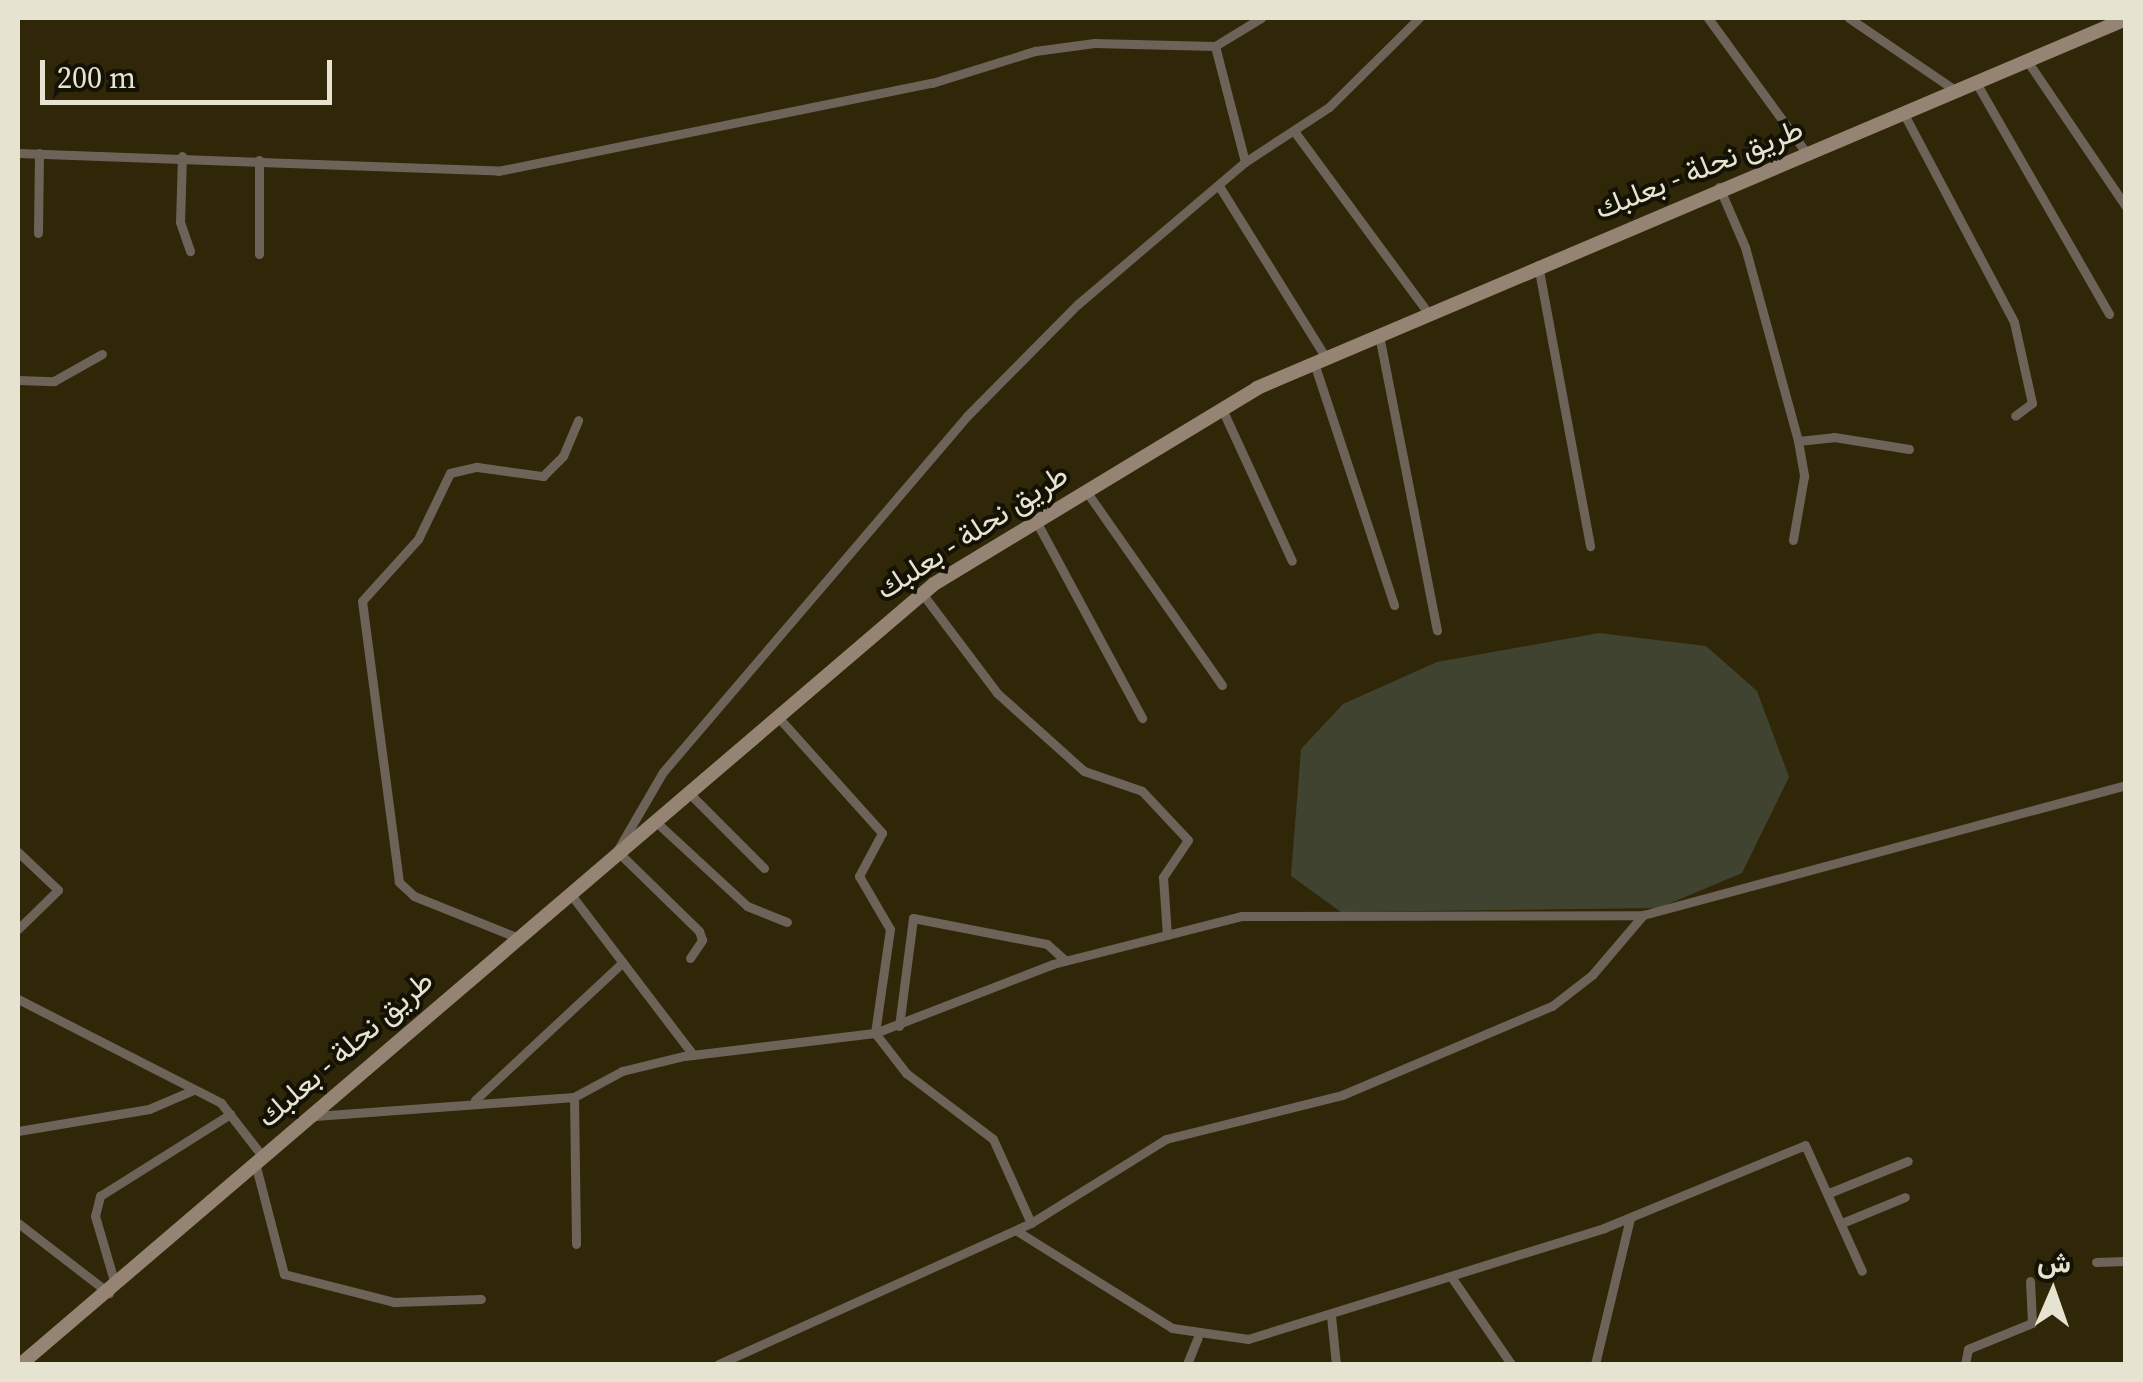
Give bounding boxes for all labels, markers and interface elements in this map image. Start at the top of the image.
scale bar [45,40,338,102]
text: 200 m [57,57,136,98]
street label: طريق نحلة - بعلبك [1590,111,1808,227]
street label: طريق نحلة - بعلبك [869,457,1075,607]
street label: طريق نحلة - بعلبك [250,963,440,1135]
north arrow [2003,1242,2103,1342]
text: ش [2037,1242,2072,1282]

